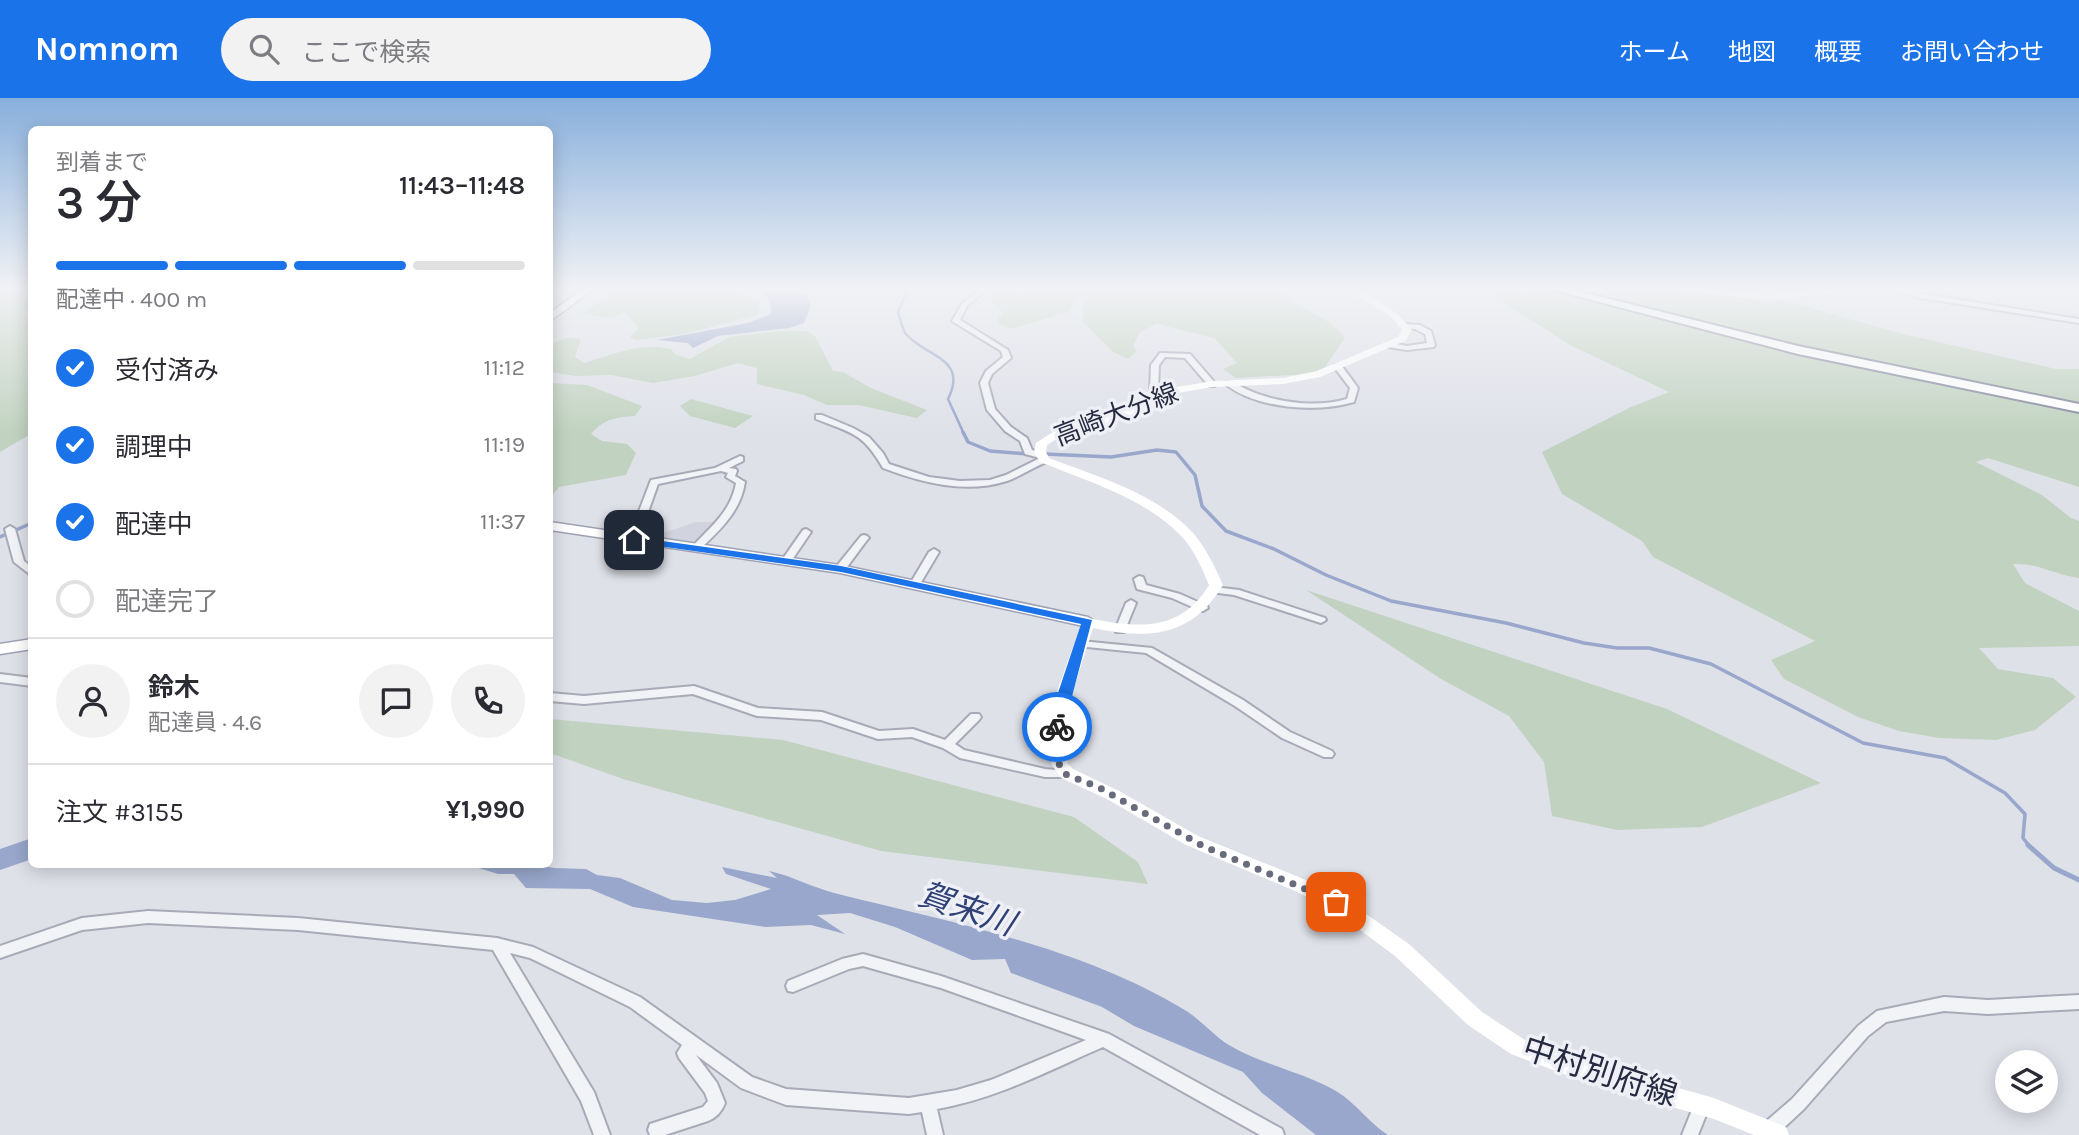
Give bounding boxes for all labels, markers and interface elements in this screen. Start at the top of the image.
search box [221,18,711,81]
text: Nomnom [35,30,179,68]
icon: search [245,30,283,68]
text: ここで検索 [301,37,431,68]
text: ホーム [1619,38,1690,66]
text: 地図 [1728,38,1776,66]
text: 概要 [1814,38,1862,66]
text: お問い合わせ [1900,38,2044,66]
text: 到着まで [56,149,148,176]
text: 11:43–11:48 [399,170,525,201]
text: 3 分 [56,176,142,230]
text: 配達中 · 400 m [56,286,207,313]
icon: check [56,349,94,387]
text: 11:12 [484,354,525,381]
text: 受付済み [115,355,219,386]
street label: 高崎大分線 [1050,377,1182,452]
icon: check [56,426,94,464]
text: 11:19 [484,431,525,458]
text: 調理中 [115,432,193,463]
icon: check [56,503,94,541]
text: 11:37 [480,508,525,535]
text: 配達中 [115,509,193,540]
pin [604,510,664,570]
icon: home [615,521,653,559]
text: 配達完了 [115,586,219,617]
button: person [56,664,130,738]
button: chat [359,664,433,738]
button: phone [451,664,525,738]
text: 鈴木 [148,672,200,703]
courier [1022,692,1092,762]
icon: bike [1038,708,1076,746]
text: 配達員 · 4.6 [148,709,262,736]
text: ¥1,990 [446,794,525,825]
text: 注文 #3155 [56,797,184,828]
pin [1306,872,1366,932]
water label: 賀来川 [914,875,1022,944]
icon: bag [1317,883,1355,921]
street label: 中村別府線 [1518,1029,1682,1114]
map controls [1995,1050,2058,1113]
button: layers [1995,1050,2058,1113]

